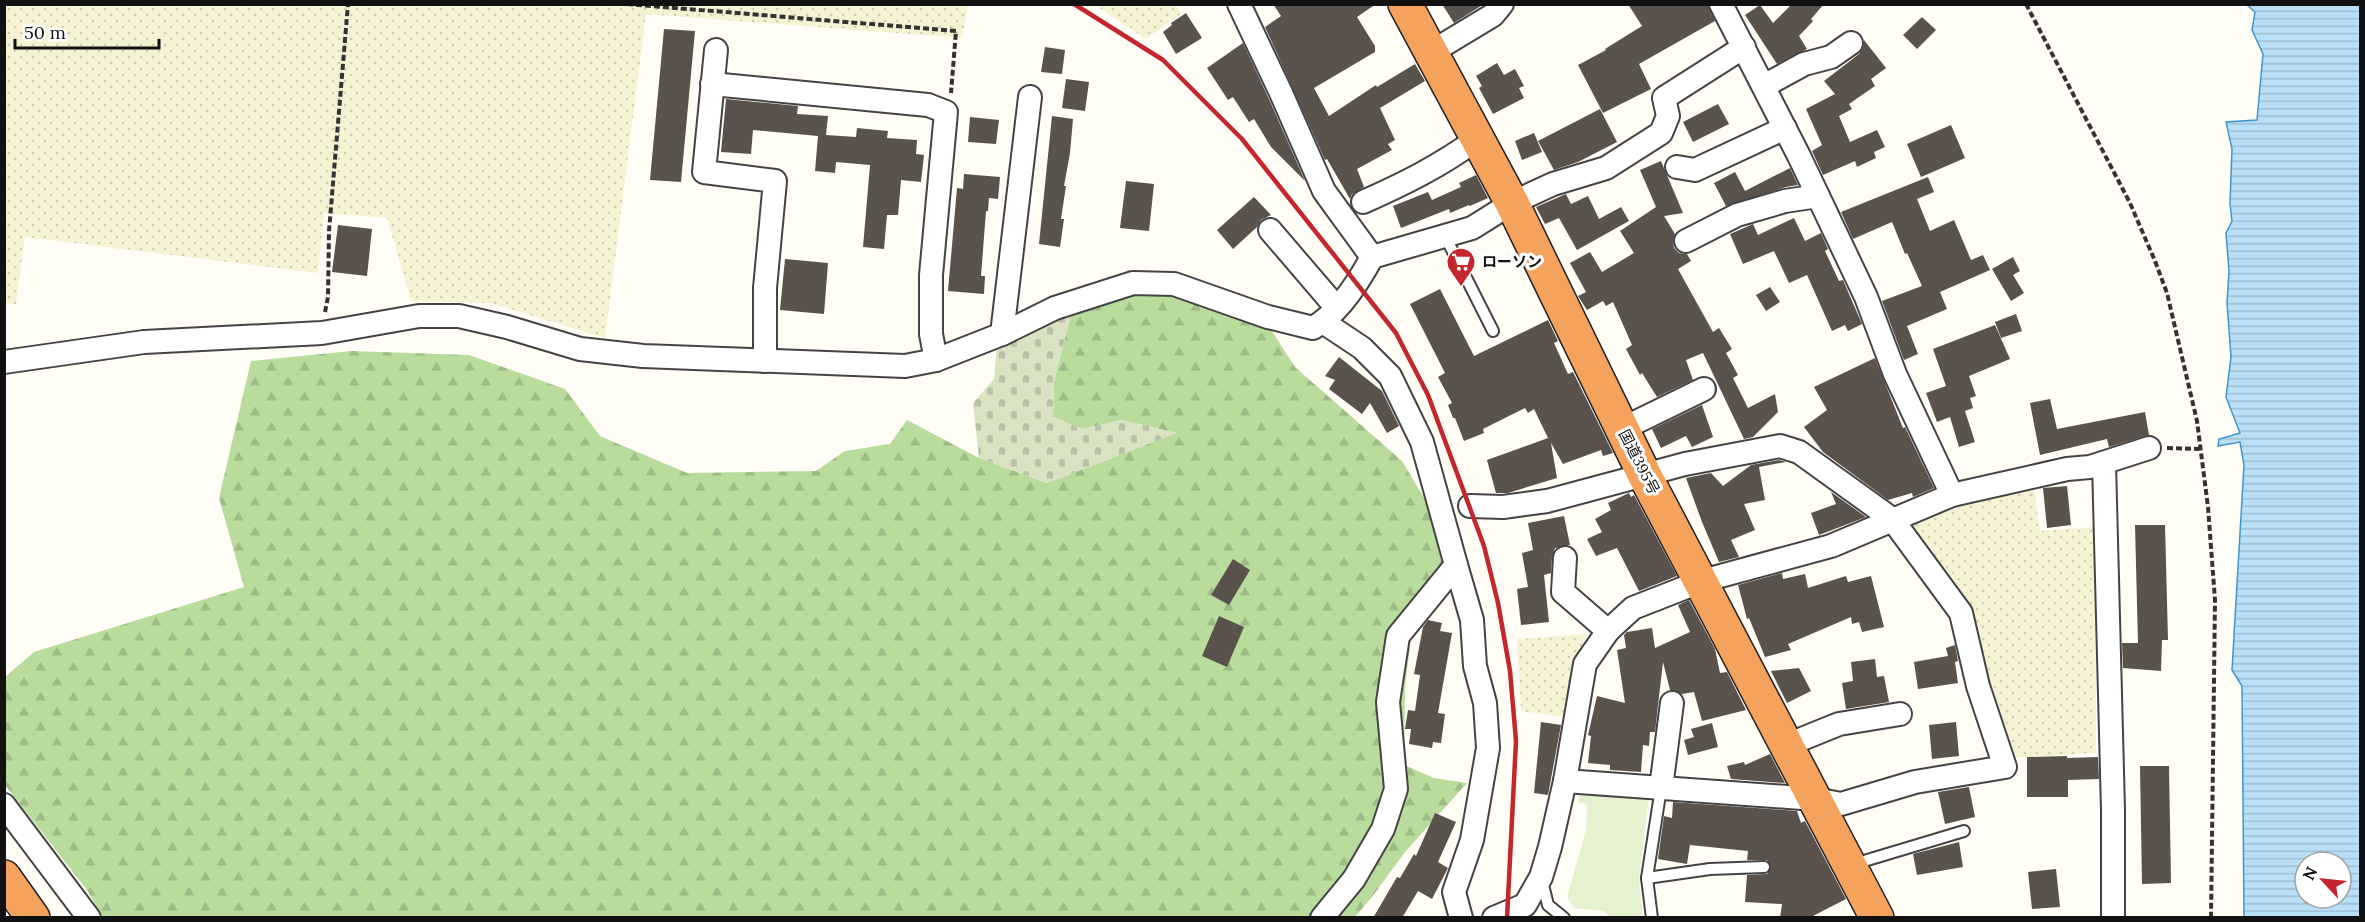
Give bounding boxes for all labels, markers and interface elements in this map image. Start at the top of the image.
scale bar [15,12,159,50]
text: 50 m [24,21,66,44]
supermarket icon: ローソン [1445,246,1477,288]
place label: ローソン [1482,252,1542,271]
street label: 国道395号 [1615,426,1664,497]
north arrow [2293,850,2353,910]
text: N [2298,863,2321,883]

